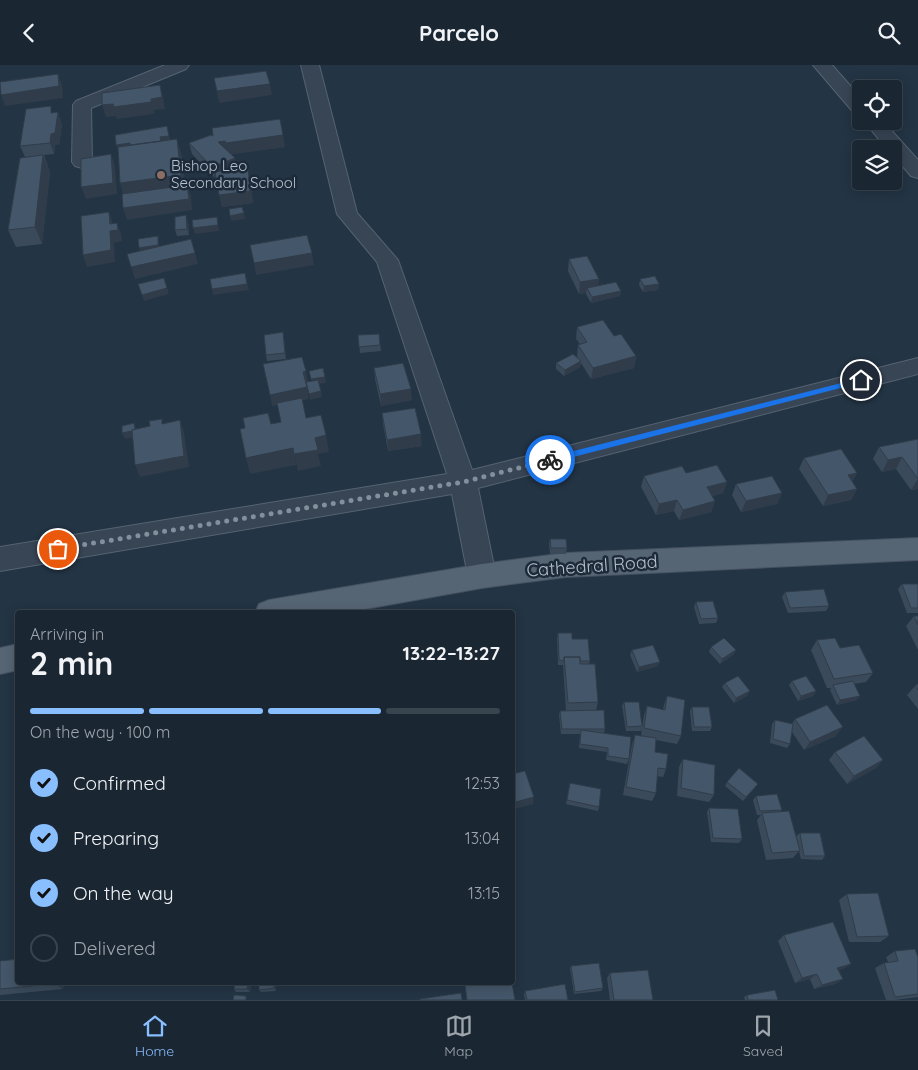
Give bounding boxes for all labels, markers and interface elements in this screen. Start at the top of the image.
icon: back [15,19,43,47]
text: Parcelo [419,19,499,47]
icon: search [875,19,903,47]
map controls [852,80,902,190]
button: locate [852,80,902,130]
button: layers [852,140,902,190]
place label: Bishop Leo Secondary School [171,156,296,192]
marker: Bishop Leo Secondary School [155,169,167,181]
pin [840,359,882,401]
icon: home [847,366,875,394]
courier [525,435,575,485]
icon: bike [536,446,564,474]
pin [37,528,79,570]
icon: bag [44,535,72,563]
street label: Cathedral Road [526,549,658,582]
text: Arriving in [30,624,104,644]
text: 13:22–13:27 [403,641,500,665]
text: 2 min [30,643,113,683]
text: On the way · 100 m [30,722,170,742]
icon: check [30,769,58,797]
text: Confirmed [73,771,166,795]
text: 12:53 [465,773,500,793]
icon: check [30,824,58,852]
text: Preparing [73,826,159,850]
text: 13:04 [465,828,500,848]
icon: check [30,879,58,907]
text: On the way [73,881,174,905]
text: 13:15 [468,883,500,903]
text: Delivered [73,936,156,960]
tab: Home [135,1012,174,1060]
tab: Map [444,1012,473,1060]
tab: Saved [743,1012,783,1060]

